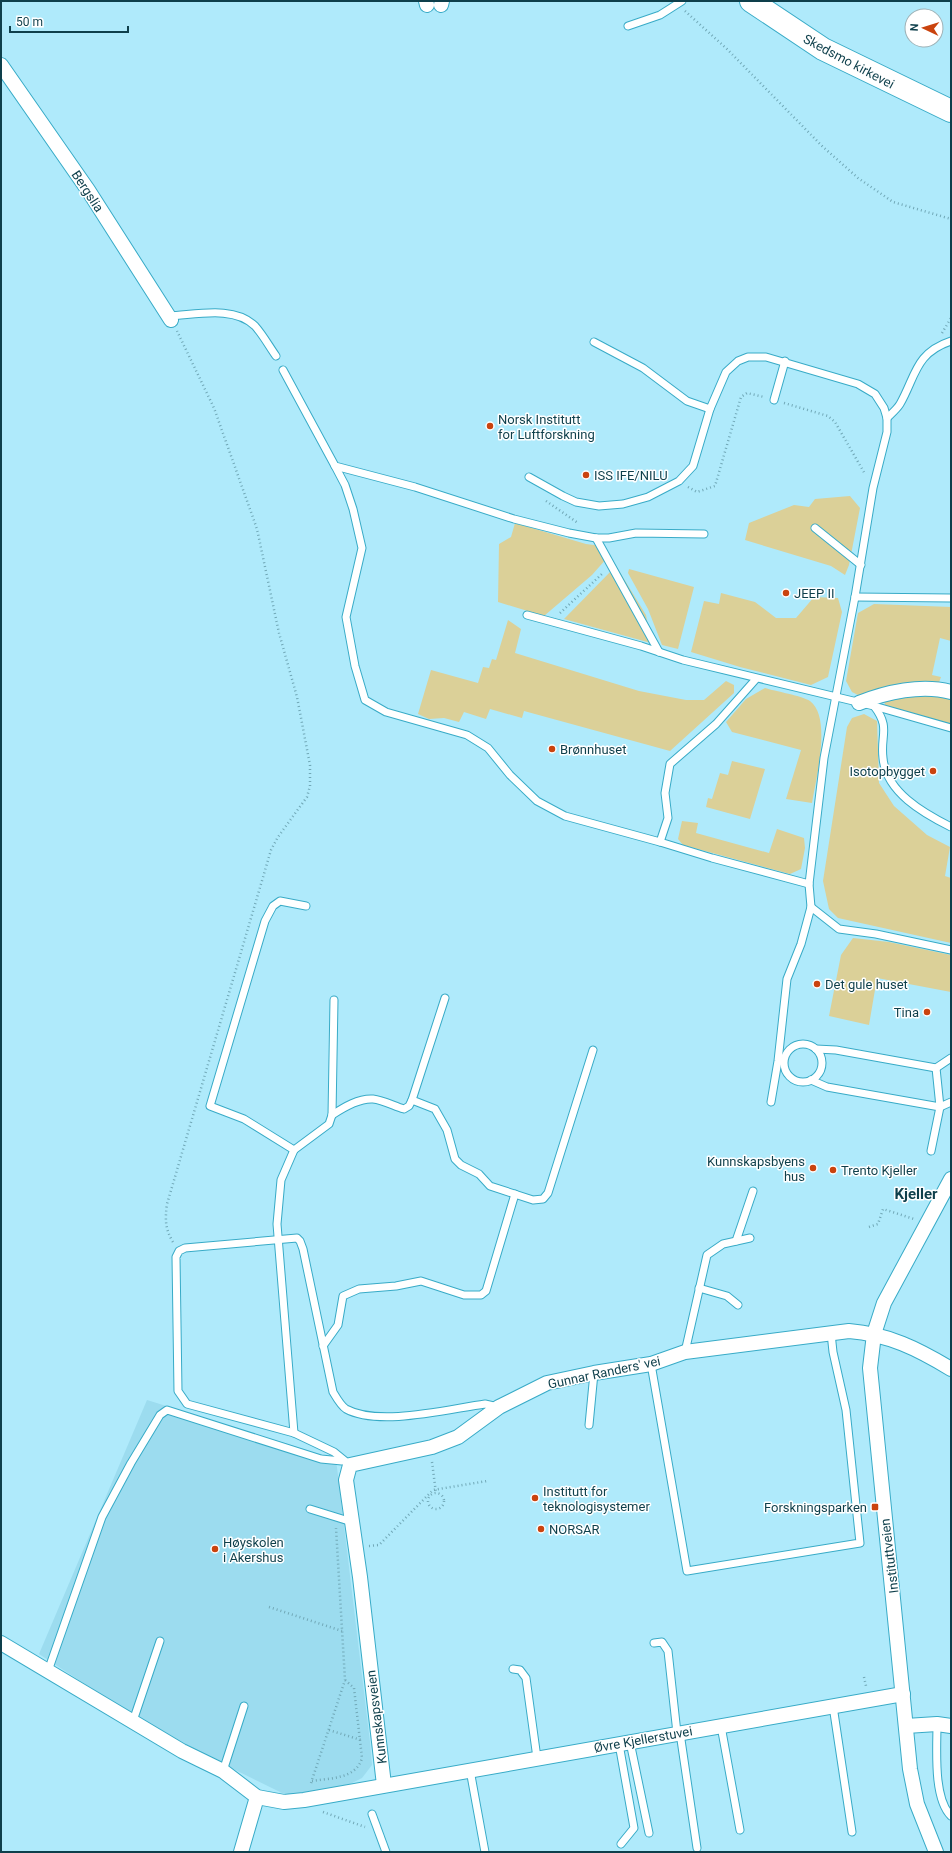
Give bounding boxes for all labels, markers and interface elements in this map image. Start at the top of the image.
scale bar [10,8,128,34]
north arrow [904,8,944,48]
text: 50 m [16,15,43,29]
text: N [908,23,921,32]
street label: Skedsmo kirkevei [801,31,897,92]
street label: Bergslia [69,168,107,215]
place label: Norsk Institutt for Luftforskning [498,412,595,442]
marker: Norsk Institutt for Luftforskning [485,421,495,431]
place label: ISS IFE/NILU [594,468,668,483]
marker: ISS IFE/NILU [581,470,591,480]
place label: JEEP II [794,586,834,601]
marker: JEEP II [781,588,791,598]
place label: Brønnhuset [560,742,626,757]
marker: Brønnhuset [547,744,557,754]
place label: Isotopbygget [849,764,925,779]
marker: Isotopbygget [928,766,938,776]
place label: Det gule huset [825,977,908,992]
marker: Det gule huset [812,979,822,989]
place label: Tina [894,1005,919,1020]
marker: Tina [922,1007,932,1017]
place label: Kunnskapsbyens hus [707,1154,805,1184]
marker: Kunnskapsbyens hus [808,1163,818,1173]
place label: Trento Kjeller [841,1163,918,1178]
marker: Trento Kjeller [828,1165,838,1175]
district label: Kjeller [894,1185,938,1203]
street label: Gunnar Randers' vei [547,1353,662,1392]
place label: Institutt for teknologisystemer [543,1484,650,1514]
marker: Institutt for teknologisystemer [530,1493,540,1503]
place label: Forskningsparken [764,1500,867,1515]
marker: Forskningsparken [870,1502,880,1512]
street label: Instituttveien [877,1518,902,1594]
place label: NORSAR [549,1522,599,1537]
marker: NORSAR [536,1524,546,1534]
place label: Høyskolen i Akershus [223,1535,284,1565]
marker: Høyskolen i Akershus [210,1544,220,1554]
street label: Kunnskapsveien [363,1669,390,1765]
street label: Øvre Kjellerstuvei [593,1723,694,1756]

